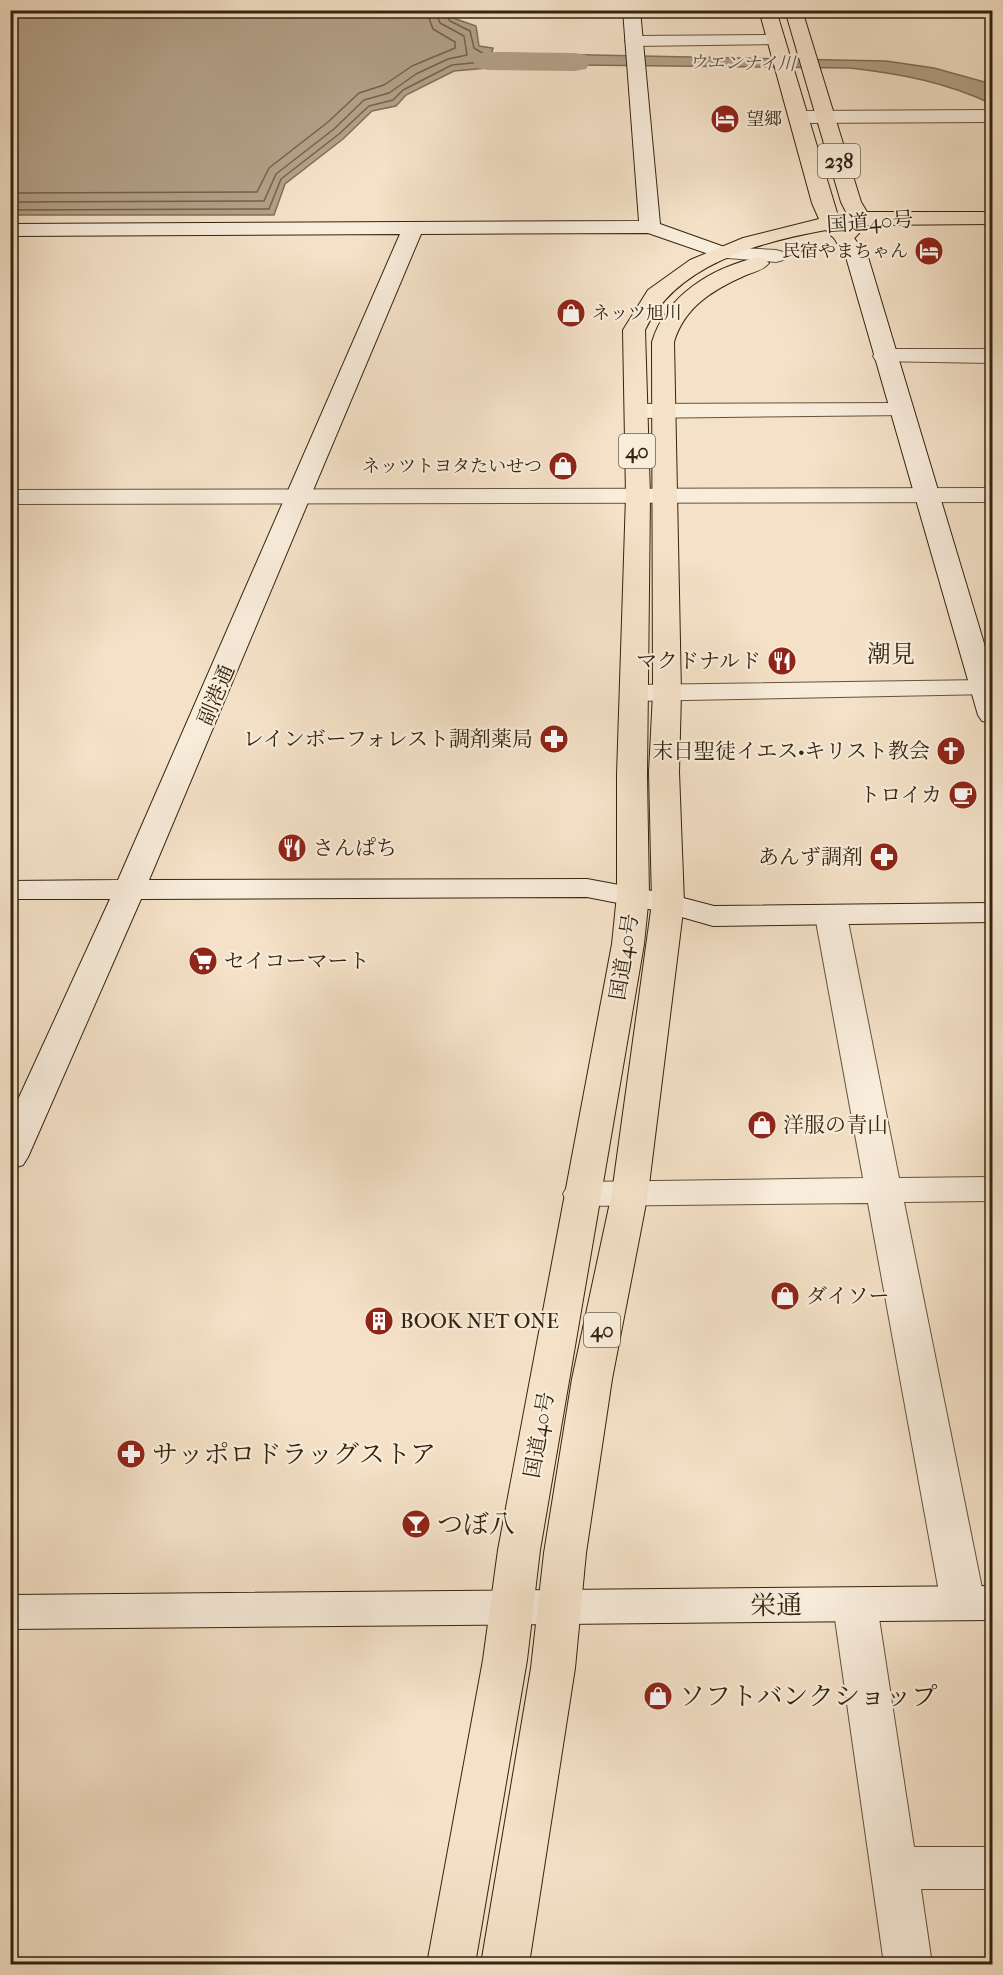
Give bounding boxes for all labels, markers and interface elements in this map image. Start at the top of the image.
water label: ウエンナイ川 [688,52,798,75]
hotel icon: 望郷 [709,103,741,135]
place label: 望郷 [746,109,782,130]
road number: 238 [818,144,860,178]
street label: 国道40号 [826,207,914,237]
hotel icon: 民宿やまちゃん [913,235,945,267]
place label: 民宿やまちゃん [782,241,908,262]
shop icon: ネッツ旭川 [555,297,587,329]
place label: ネッツ旭川 [592,303,682,324]
road number: 40 [619,434,655,468]
shop icon: ネッツトヨタたいせつ [547,450,579,482]
place label: ネッツトヨタたいせつ [362,456,542,477]
district label: 潮見 [867,640,915,668]
restaurant icon: マクドナルド [766,645,798,677]
place label: マクドナルド [636,649,761,673]
street label: 副港通 [193,661,239,729]
pharmacy icon: レインボーフォレスト調剤薬局 [538,723,570,755]
place label: レインボーフォレスト調剤薬局 [243,727,533,751]
church icon: 末日聖徒イエス•キリスト教会 [935,735,967,767]
place label: 末日聖徒イエス•キリスト教会 [652,739,930,763]
cafe icon: トロイカ [947,779,979,811]
place label: トロイカ [859,783,942,807]
restaurant icon: さんぱち [276,832,308,864]
place label: さんぱち [313,836,397,860]
pharmacy icon: あんず調剤 [868,841,900,873]
place label: あんず調剤 [758,845,863,869]
street label: 国道40号 [605,912,643,1002]
supermarket icon: セイコーマート [187,945,219,977]
place label: セイコーマート [224,949,370,973]
shop icon: 洋服の青山 [746,1109,778,1141]
place label: 洋服の青山 [783,1113,888,1137]
shop icon: ダイソー [769,1280,801,1312]
place label: ダイソー [806,1284,890,1308]
building icon: BOOK NET ONE [363,1305,395,1337]
place label: BOOK NET ONE [400,1309,559,1333]
road number: 40 [584,1313,620,1347]
street label: 国道40号 [520,1390,558,1480]
pharmacy icon: サッポロドラッグストア [115,1438,147,1470]
place label: サッポロドラッグストア [152,1439,436,1470]
bar icon: つぼ八 [400,1508,432,1540]
place label: つぼ八 [437,1509,515,1540]
street label: 栄通 [750,1590,802,1621]
shop icon: ソフトバンクショップ [642,1680,674,1712]
place label: ソフトバンクショップ [679,1681,937,1712]

